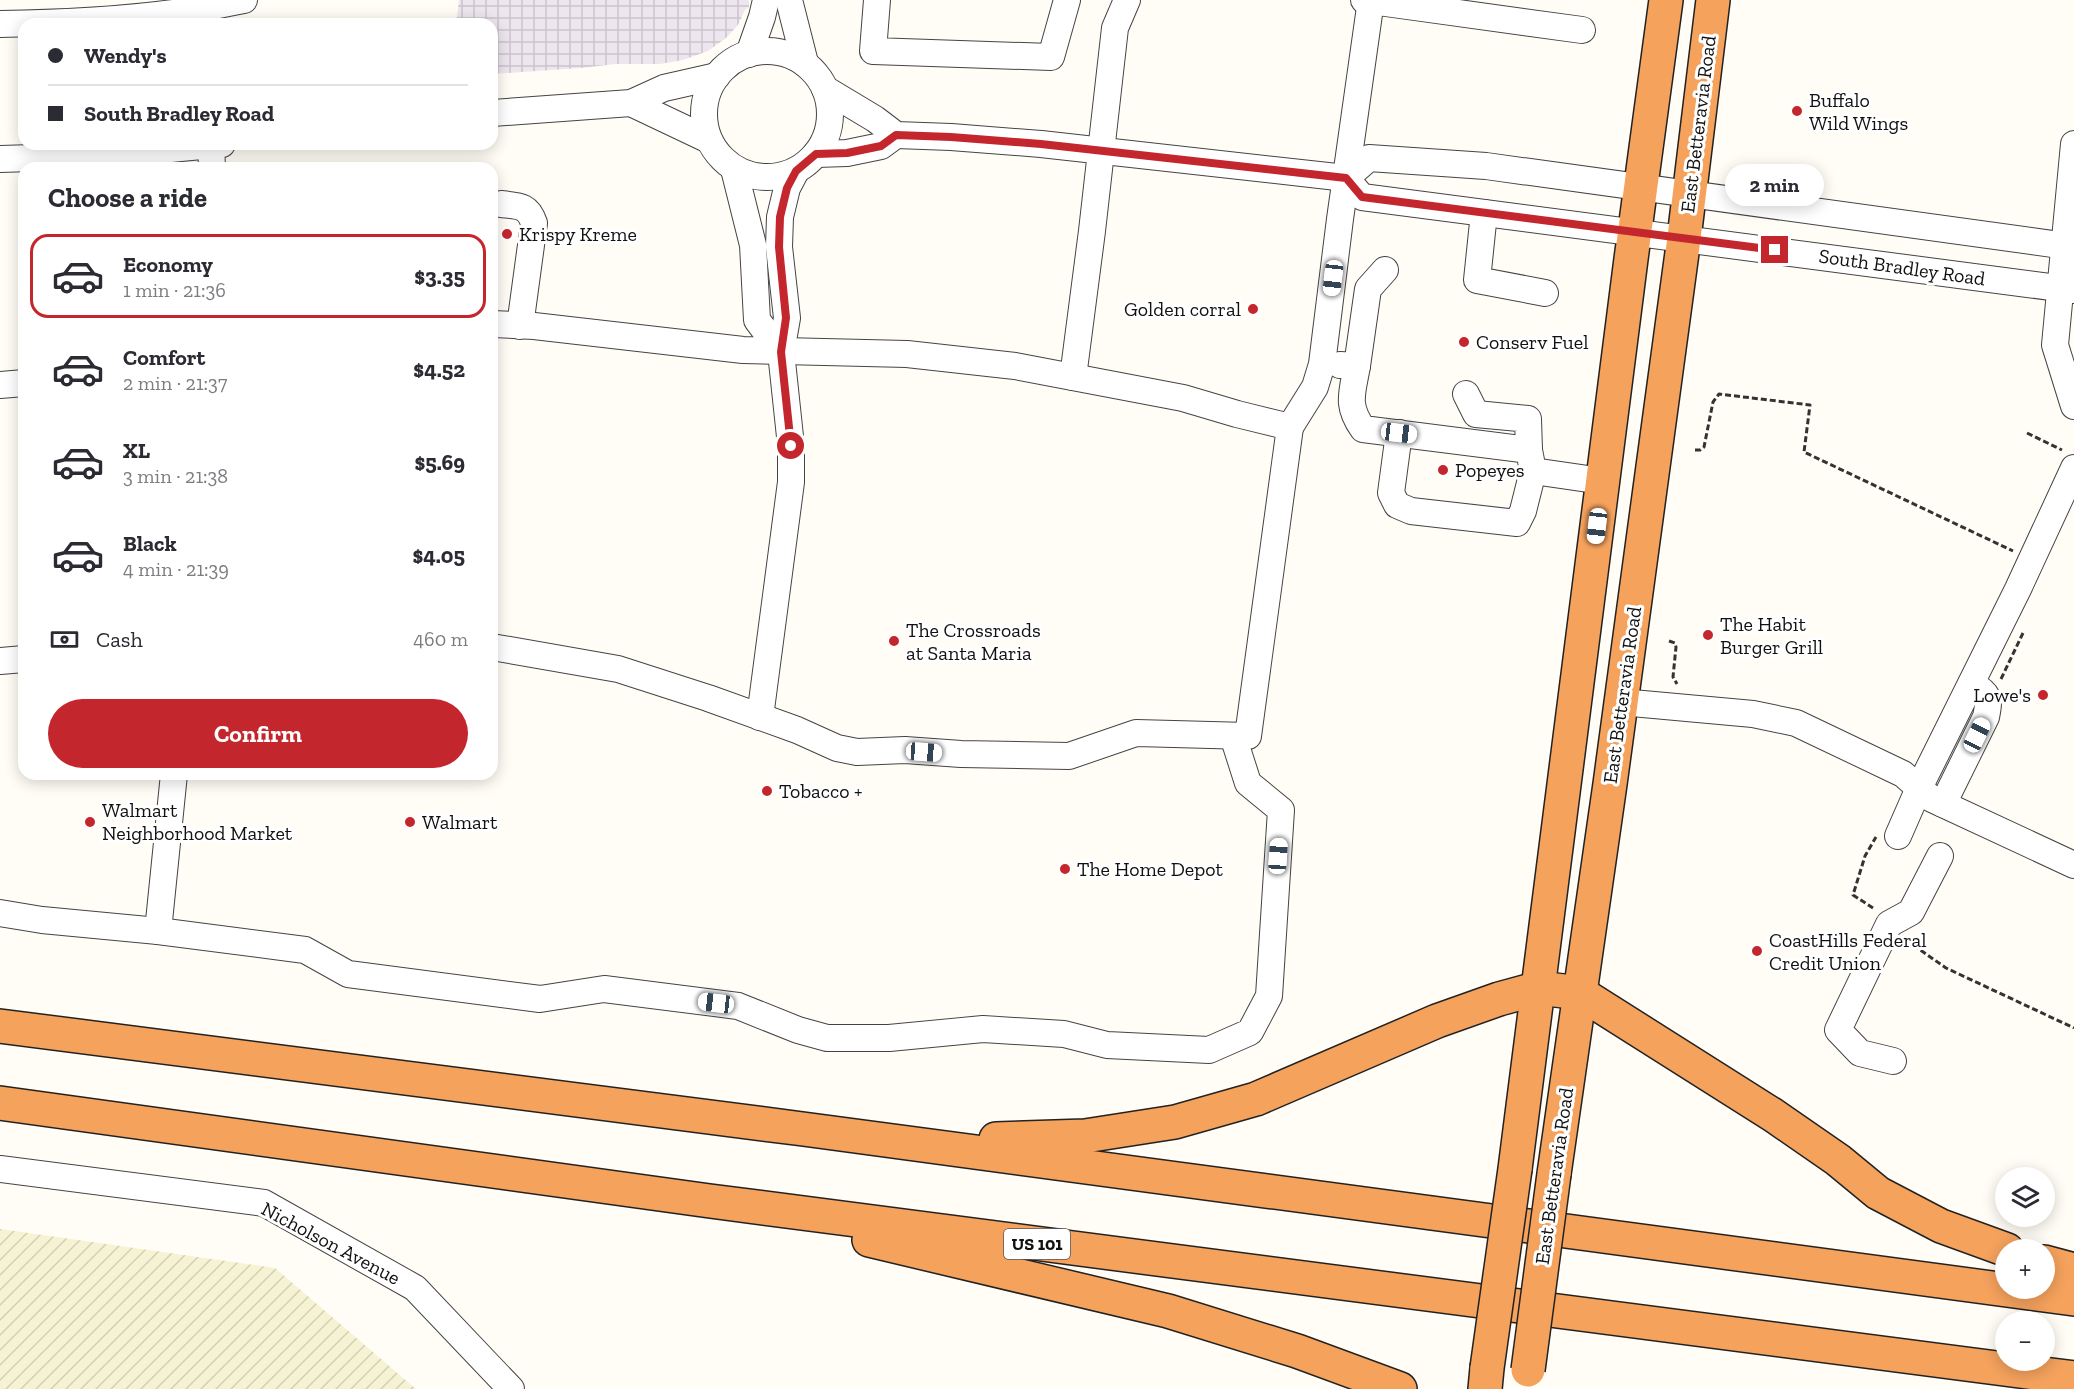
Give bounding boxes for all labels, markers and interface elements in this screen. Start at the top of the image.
street label: East Betteravia Road [1675,34,1721,214]
text: Wendy's [84,42,167,69]
place label: Buffalo Wild Wings [1809,88,1908,135]
text: South Bradley Road [84,100,274,127]
marker: Buffalo Wild Wings [1790,104,1804,118]
callout: 2 min [1726,163,1824,205]
text: 2 min [1750,173,1799,197]
text: Choose a ride [48,182,207,214]
place label: Krispy Kreme [519,222,637,246]
marker: Krispy Kreme [500,227,514,241]
route end [1761,236,1788,263]
street label: South Bradley Road [1817,243,1987,291]
icon: car [51,249,105,303]
text: Economy [123,251,213,278]
car [1322,259,1344,297]
text: $3.35 [414,263,465,290]
text: 1 min · 21:36 [123,278,226,302]
place label: Golden corral [1124,297,1241,321]
marker: Golden corral [1246,302,1260,316]
place label: Conserv Fuel [1476,330,1589,354]
marker: Conserv Fuel [1457,335,1471,349]
icon: car [51,342,105,396]
text: Comfort [123,344,205,371]
text: $4.52 [413,356,465,383]
text: 2 min · 21:37 [123,371,227,395]
car [1380,422,1418,444]
route start [777,432,804,459]
icon: car [51,435,105,489]
text: XL [123,437,150,464]
text: $5.69 [414,449,465,476]
place label: Popeyes [1455,458,1524,482]
marker: Popeyes [1436,463,1450,477]
text: 3 min · 21:38 [123,464,228,488]
car [1586,507,1608,545]
icon: car [51,528,105,582]
text: Black [123,530,177,557]
text: $4.05 [412,542,465,569]
text: 4 min · 21:39 [123,557,229,581]
street label: East Betteravia Road [1598,605,1646,785]
place label: The Habit Burger Grill [1720,612,1823,659]
place label: The Crossroads at Santa Maria [906,618,1041,665]
icon: cash [48,623,81,656]
text: Cash [96,626,143,653]
text: 460 m [413,627,468,651]
marker: The Habit Burger Grill [1701,628,1715,642]
marker: The Crossroads at Santa Maria [887,634,901,648]
place label: Lowe's [1973,683,2031,707]
marker: Lowe's [2036,688,2050,702]
button: Confirm [48,699,468,768]
car [1961,715,1993,755]
car [905,742,943,762]
place label: Tobacco + [779,779,862,803]
marker: Tobacco + [760,784,774,798]
place label: Walmart Neighborhood Market [102,798,293,845]
place label: Walmart [422,810,498,834]
marker: Walmart Neighborhood Market [83,815,97,829]
marker: Walmart [403,815,417,829]
car [1268,837,1288,875]
place label: The Home Depot [1077,857,1223,881]
marker: The Home Depot [1058,862,1072,876]
place label: CoastHills Federal Credit Union [1769,928,1927,975]
marker: CoastHills Federal Credit Union [1750,944,1764,958]
car [697,992,735,1014]
street label: East Betteravia Road [1530,1086,1578,1266]
map controls [1995,1167,2055,1371]
button: layers [1995,1167,2055,1227]
street label: Nicholson Avenue [257,1196,405,1290]
road number: US 101 [1004,1229,1070,1259]
button: + [1995,1239,2055,1299]
button: − [1995,1311,2055,1371]

